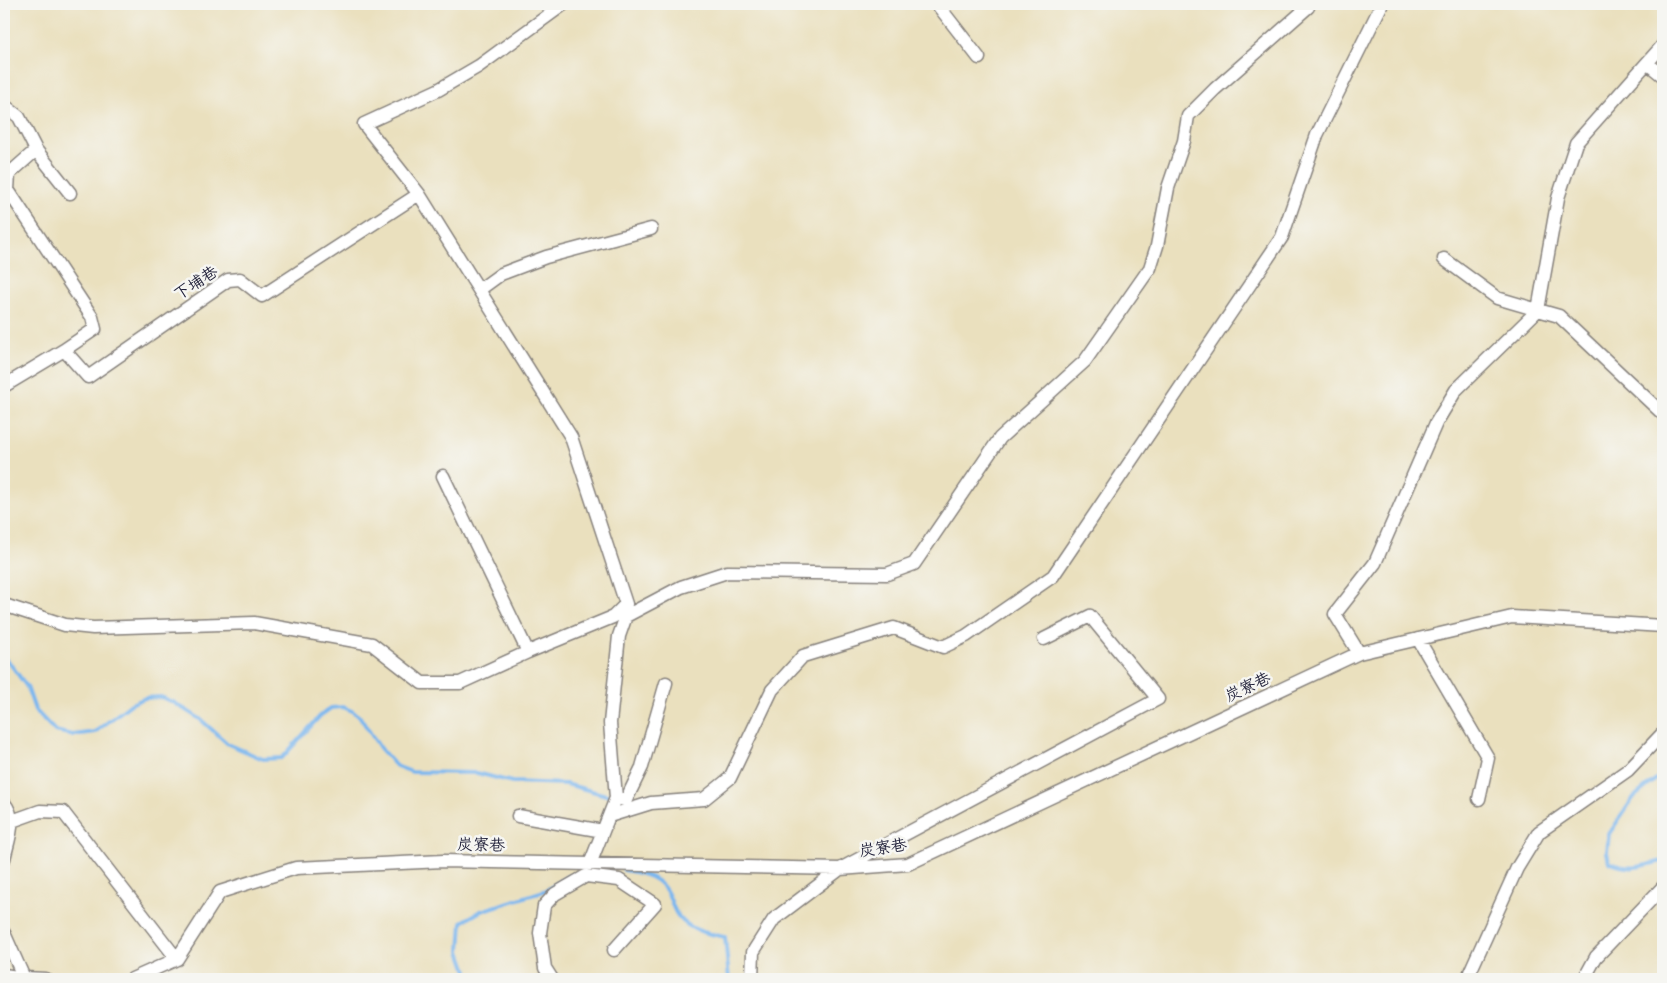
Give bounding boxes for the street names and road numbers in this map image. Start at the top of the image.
street label: 下埔巷 [171,262,221,304]
street label: 炭寮巷 [1222,669,1274,705]
street label: 炭寮巷 [457,836,505,854]
street label: 炭寮巷 [858,836,908,860]

